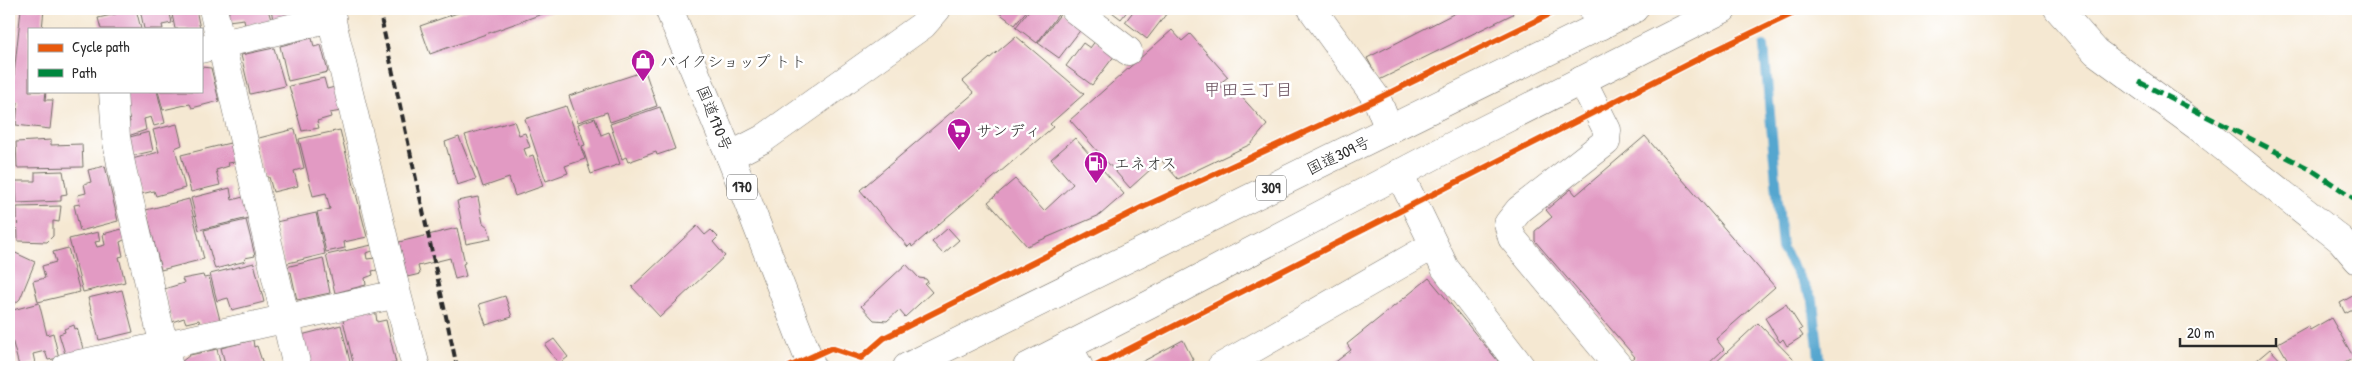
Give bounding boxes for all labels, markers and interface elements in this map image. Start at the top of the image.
legend [28,28,202,92]
text: Cycle path [72,36,130,57]
shop icon: バイクショップ トト [630,48,656,82]
place label: バイクショップ トト [660,50,806,72]
text: Path [72,62,97,83]
district label: 甲田三丁目 [1203,77,1293,102]
street label: 国道170号 [692,82,738,154]
supermarket icon: サンディ [946,117,972,151]
place label: サンディ [976,119,1041,141]
street label: 国道309号 [1303,130,1373,180]
fuel station icon: エネオス [1083,150,1109,184]
place label: エネオス [1114,152,1177,174]
road number: 170 [727,174,757,200]
road number: 309 [1256,176,1286,200]
scale bar [2180,316,2276,348]
text: 20 m [2187,322,2214,343]

